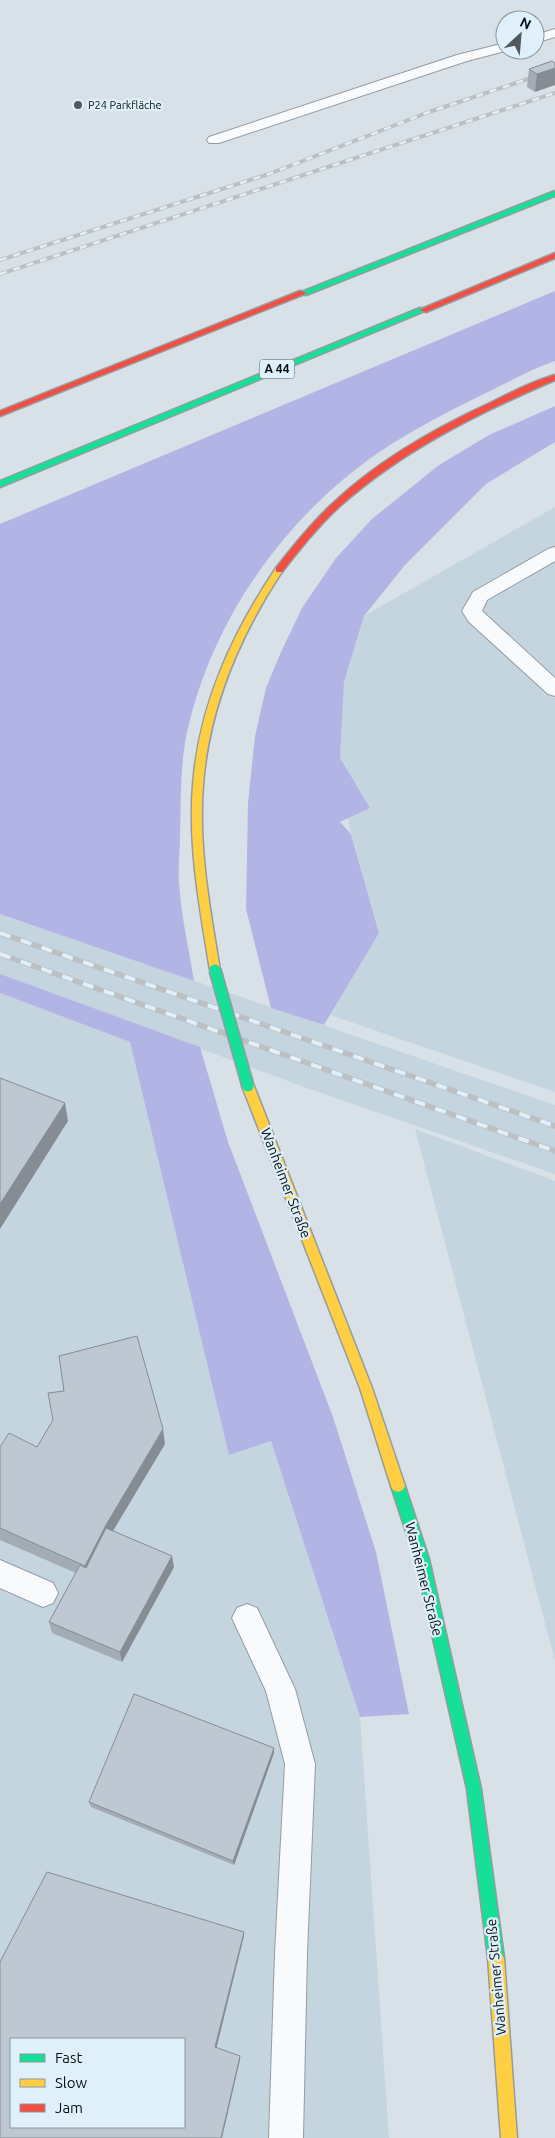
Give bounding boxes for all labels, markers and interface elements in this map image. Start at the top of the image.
north arrow [495,10,545,60]
text: N [517,14,534,33]
marker: P24 Parkfläche [72,99,84,111]
place label: P24 Parkfläche [88,99,162,111]
road number: A 44 [260,359,294,378]
street label: Wanheimer Straße [258,1126,314,1240]
street label: Wanheimer Straße [402,1520,446,1638]
street label: Wanheimer Straße [483,1918,509,2036]
legend [10,2038,185,2128]
text: Fast [55,2049,83,2066]
text: Slow [55,2074,88,2091]
text: Jam [55,2099,83,2116]

